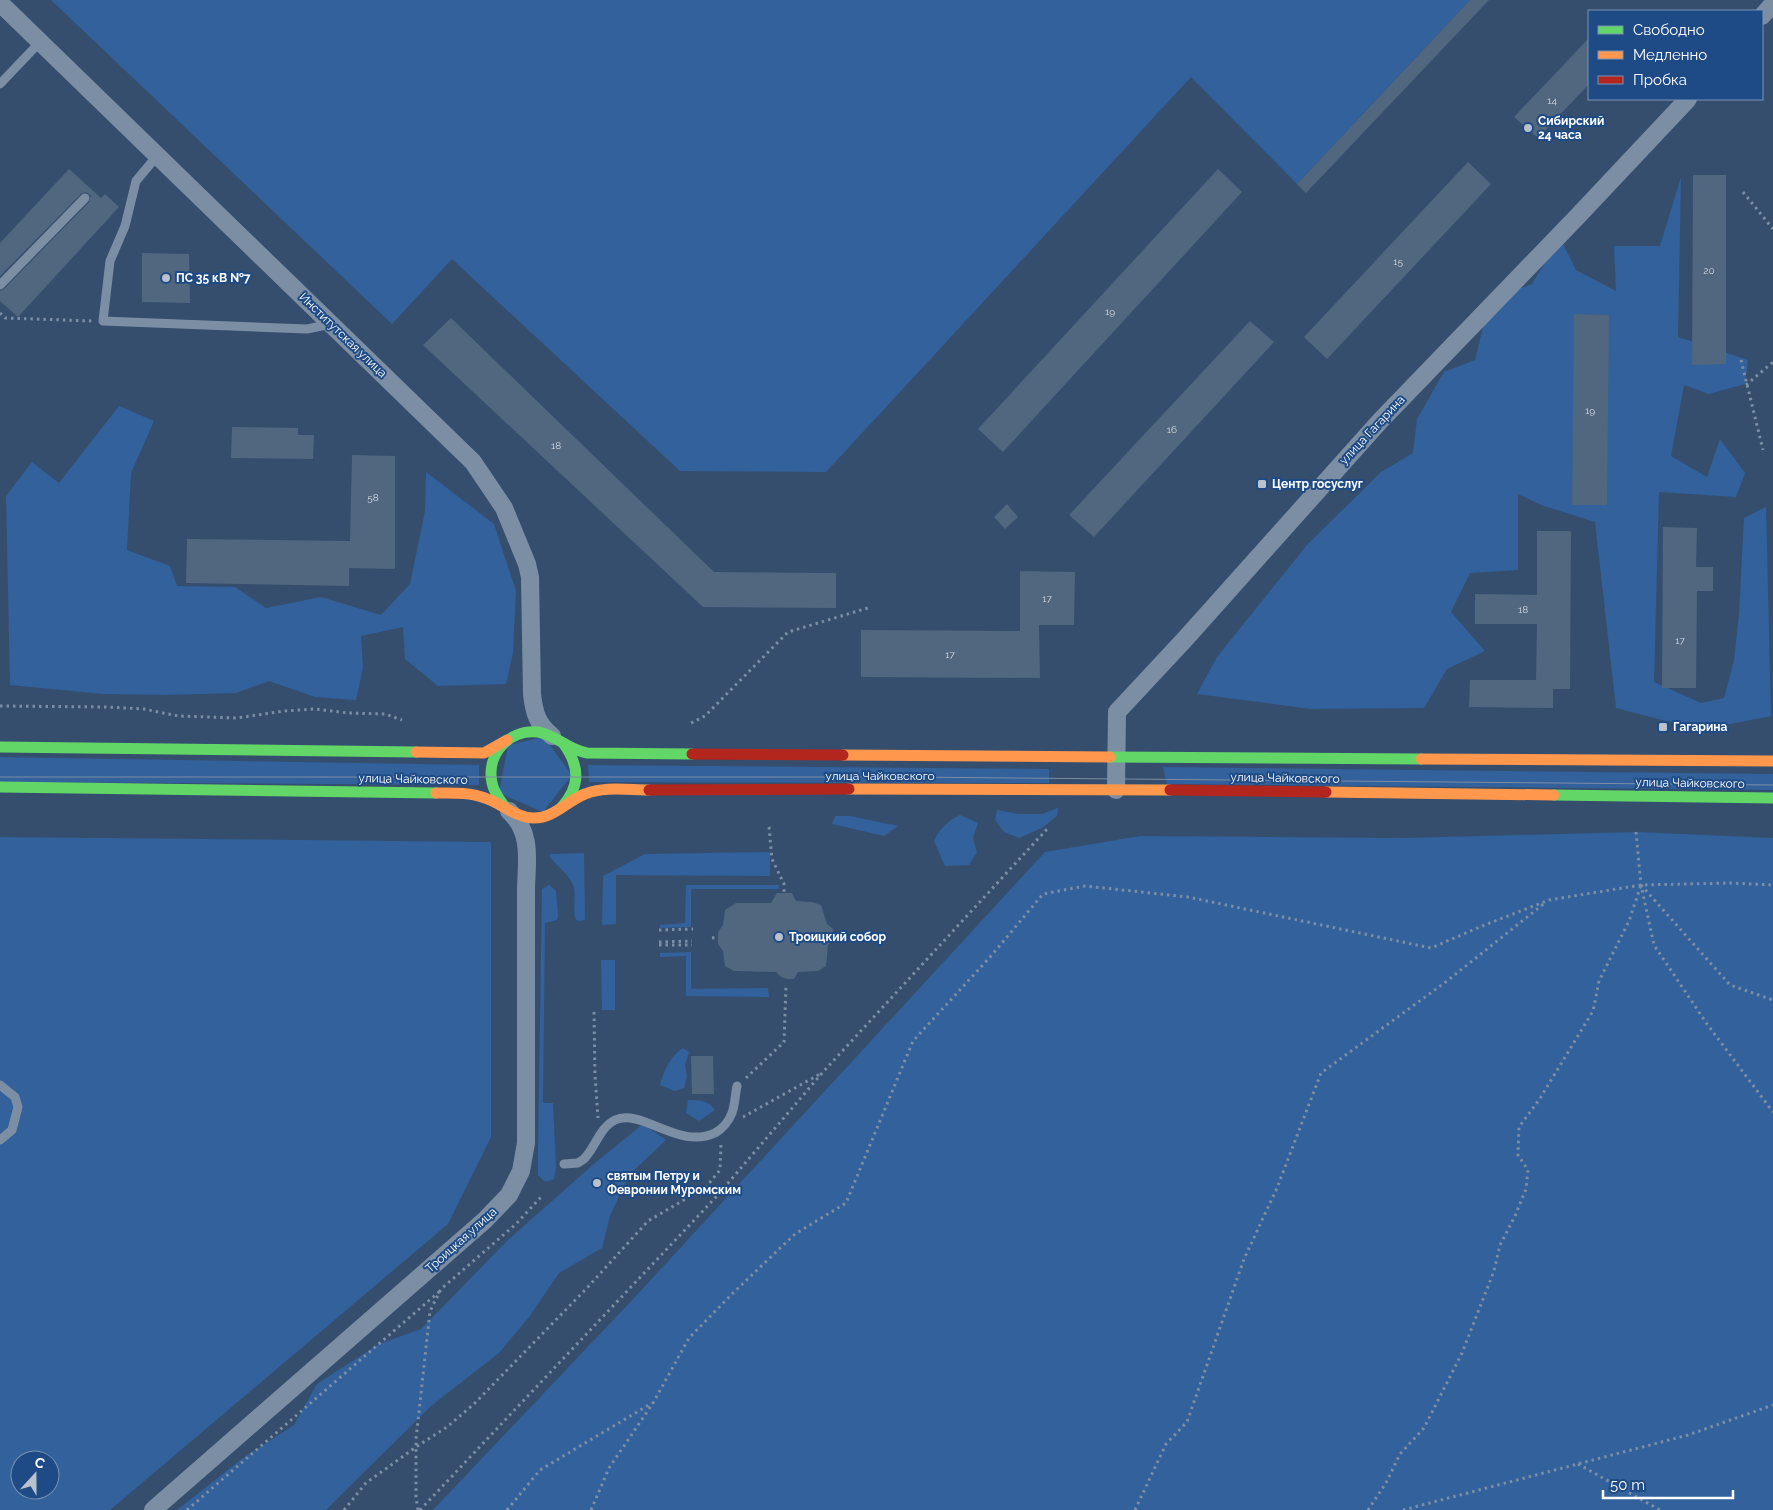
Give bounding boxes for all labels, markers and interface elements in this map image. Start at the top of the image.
legend [1588,10,1763,100]
text: Свободно [1633,21,1705,39]
text: Медленно [1633,46,1707,64]
text: Пробка [1633,71,1687,89]
house number: 14 [1547,95,1557,106]
place label: Сибирский 24 часа [1538,114,1604,142]
marker: Сибирский 24 часа [1522,122,1534,134]
house number: 15 [1393,256,1403,267]
house number: 20 [1703,265,1715,276]
place label: ПС 35 кВ №7 [176,271,251,285]
marker: ПС 35 кВ №7 [160,272,172,284]
street label: Институтская улица [297,290,389,380]
house number: 19 [1105,306,1115,317]
street label: улица Гагарина [1336,393,1408,467]
house number: 19 [1585,405,1595,416]
house number: 16 [1167,424,1177,435]
house number: 18 [551,440,561,451]
place label: Центр госуслуг [1272,477,1363,491]
marker: Центр госуслуг [1256,478,1268,490]
house number: 58 [367,492,379,503]
house number: 17 [1042,593,1052,604]
house number: 18 [1518,604,1528,615]
house number: 17 [1675,635,1685,646]
house number: 17 [945,649,955,660]
place label: Гагарина [1673,720,1728,734]
marker: Гагарина [1657,721,1669,733]
street label: улица Чайковского [825,769,935,783]
street label: улица Чайковского [1230,770,1340,786]
street label: улица Чайковского [358,771,468,787]
street label: улица Чайковского [1635,775,1745,791]
place label: Троицкий собор [789,930,887,944]
marker: Троицкий собор [773,931,785,943]
place label: святым Петру и Февронии Муромским [607,1169,741,1197]
marker: святым Петру и Февронии Муромским [591,1177,603,1189]
street label: Троицкая улица [423,1205,499,1275]
north arrow [10,1450,60,1500]
text: С [32,1454,47,1472]
scale bar [1603,1468,1733,1500]
text: 50 m [1610,1476,1645,1494]

